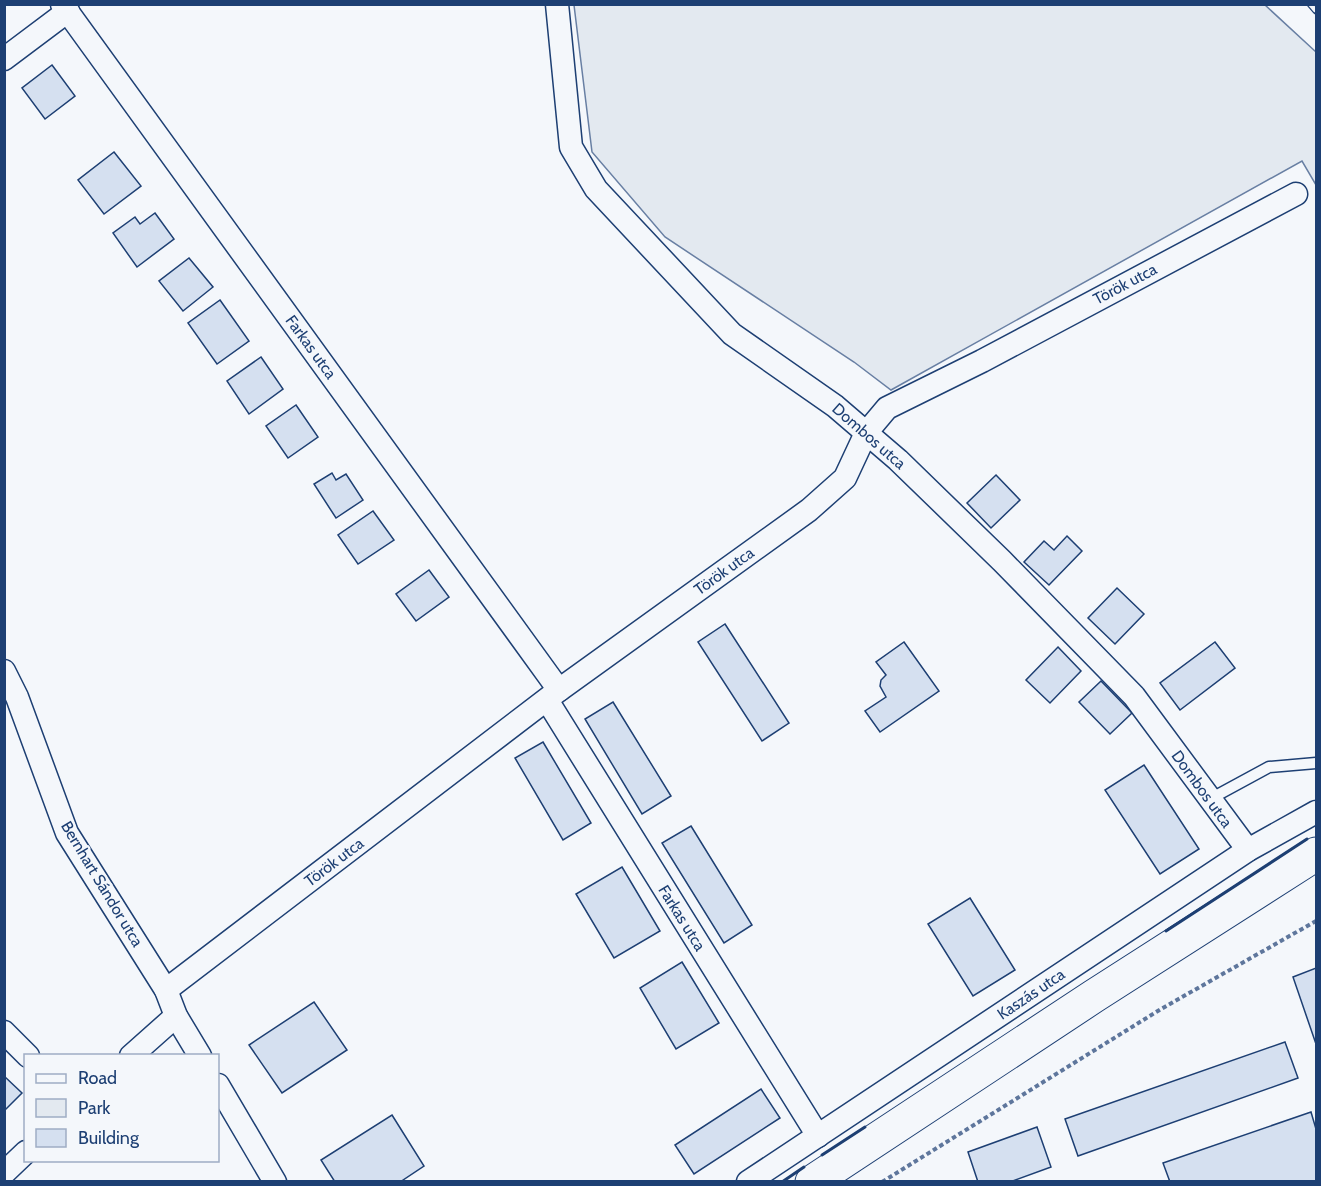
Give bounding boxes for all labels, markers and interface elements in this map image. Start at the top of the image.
street label: Török utca [1090,259,1160,309]
street label: Farkas utca [282,312,341,383]
street label: Dombos utca [828,399,910,473]
street label: Török utca [690,543,758,599]
street label: Dombos utca [1168,747,1237,832]
street label: Bernhart Sándor utca [57,818,147,950]
street label: Török utca [301,833,368,890]
street label: Farkas utca [654,882,710,955]
street label: Kaszás utca [994,964,1069,1024]
legend [24,1054,219,1162]
text: Road [78,1067,117,1089]
text: Park [78,1097,111,1119]
text: Building [78,1127,140,1149]

